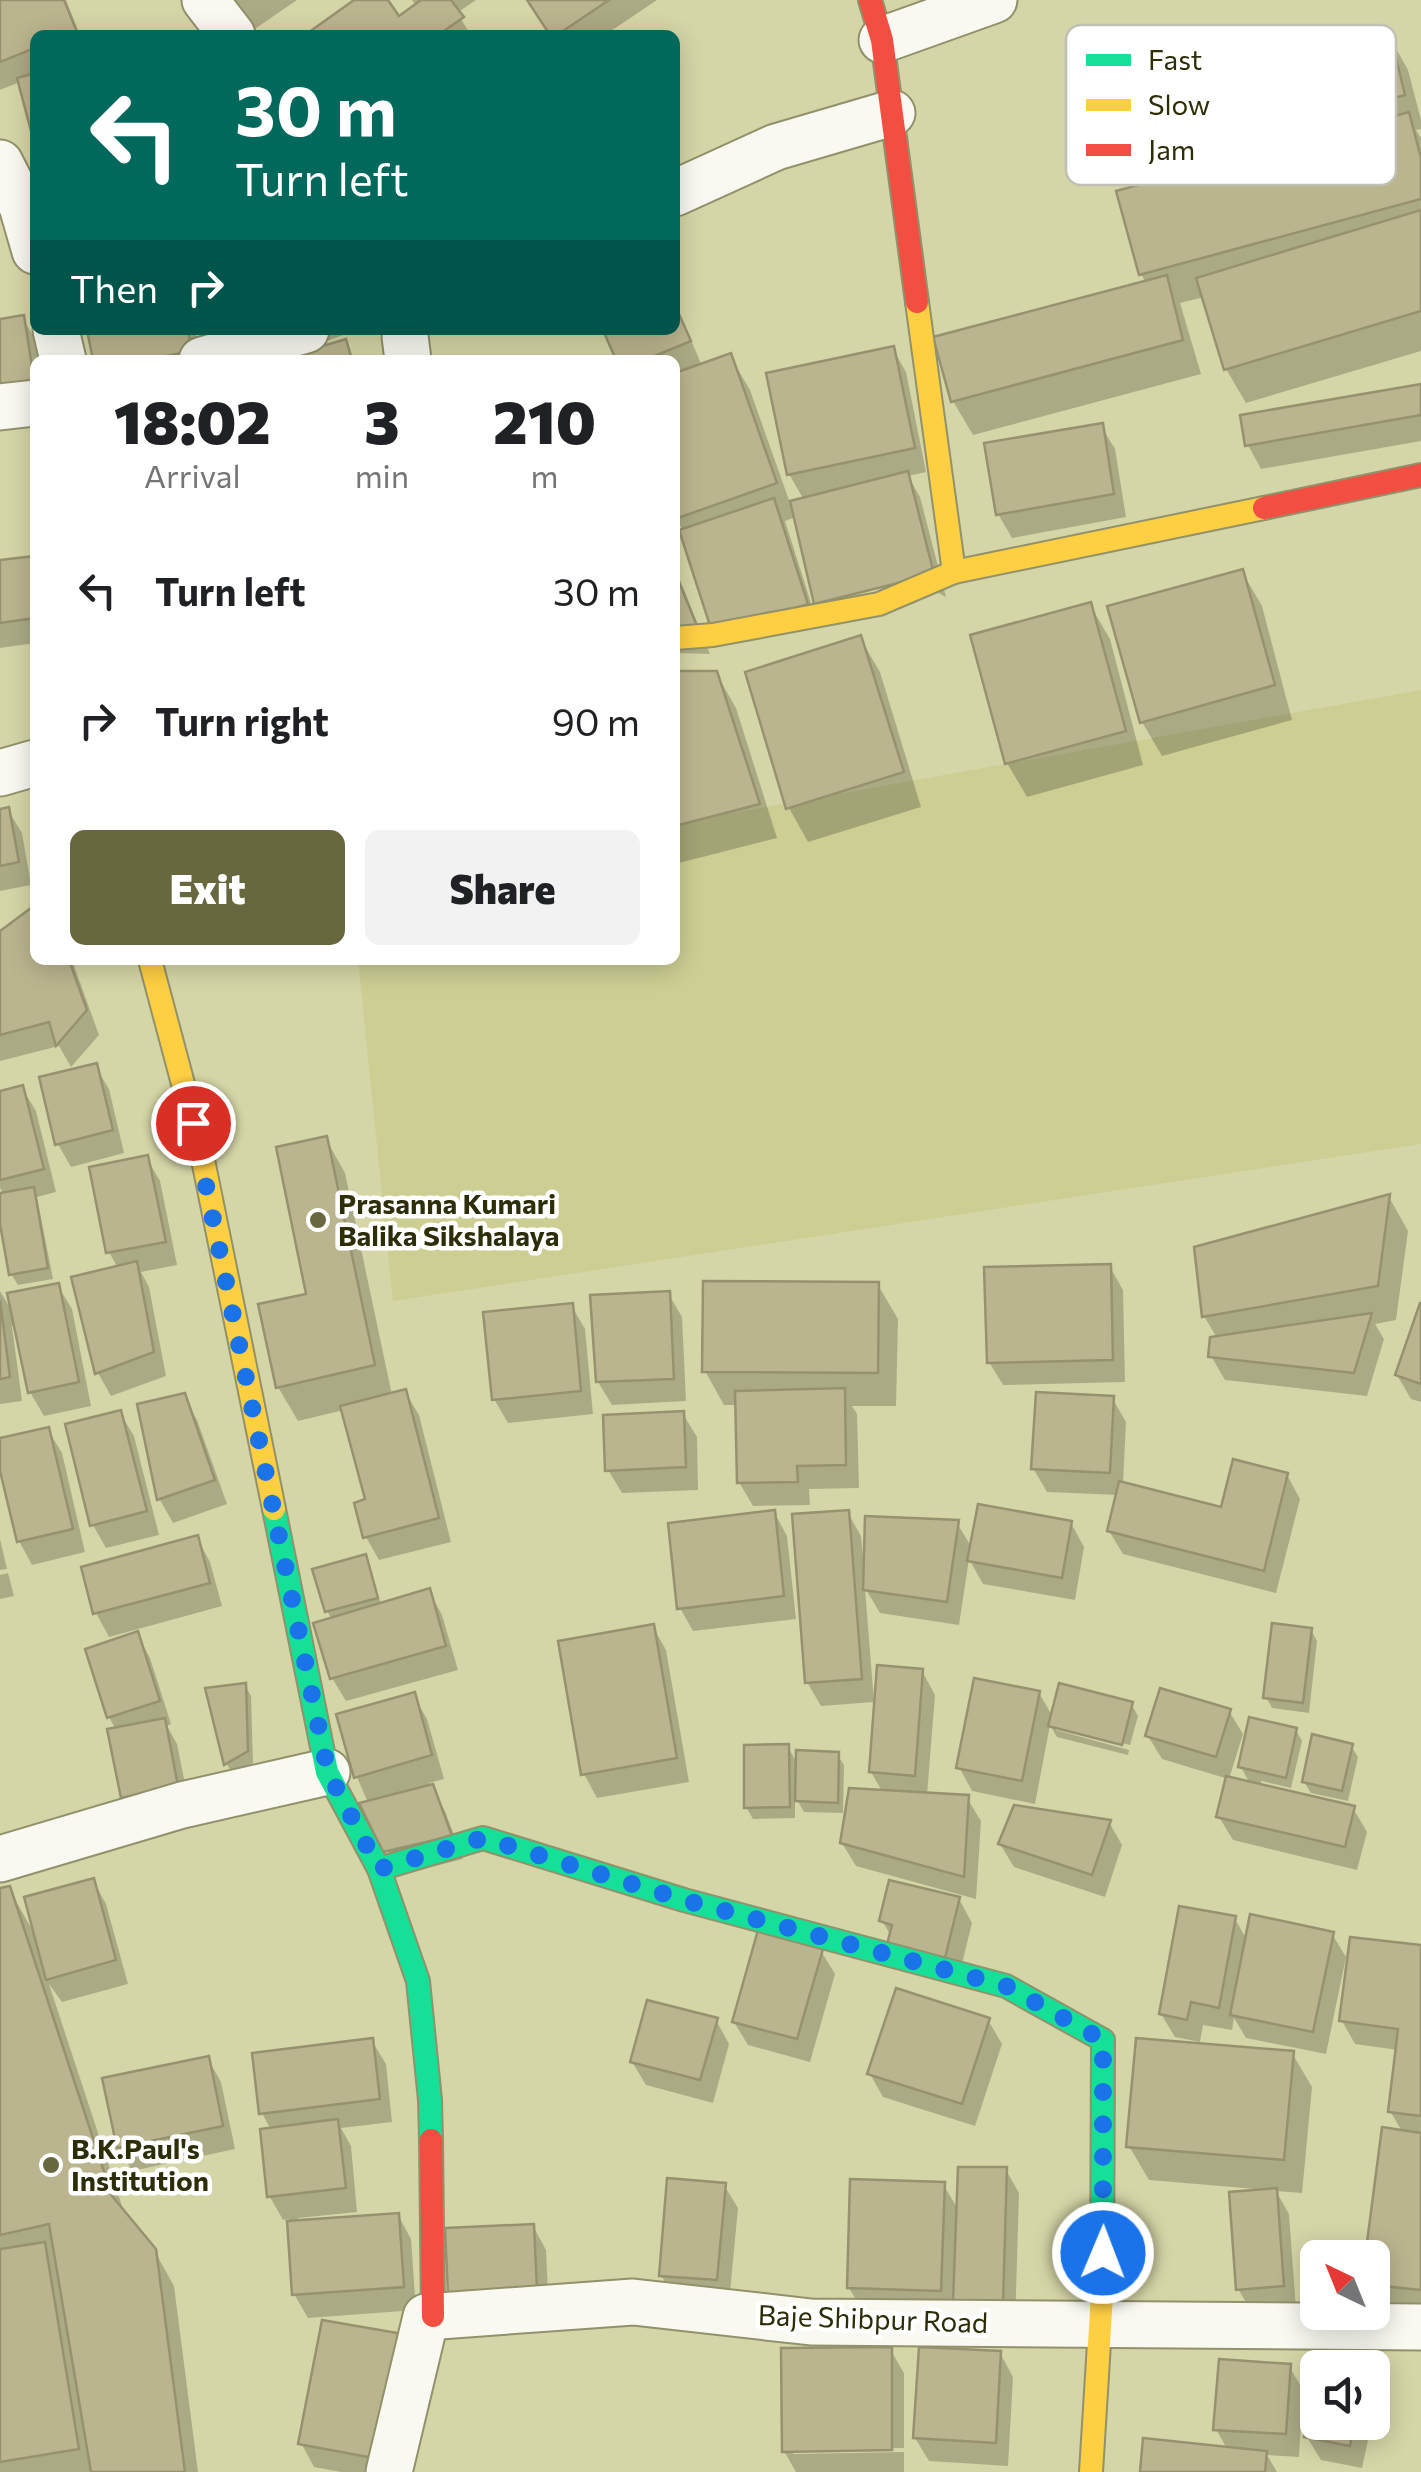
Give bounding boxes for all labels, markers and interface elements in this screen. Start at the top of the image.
legend [1066,25,1396,185]
text: Fast [1148,42,1202,76]
text: 30 m [235,65,397,150]
icon: left [70,70,200,200]
text: Slow [1148,87,1210,121]
text: Jam [1148,132,1195,166]
text: Turn left [235,150,409,205]
icon: right [178,260,233,315]
text: Then [70,264,158,311]
text: 18:02 [114,383,271,456]
text: 3 [364,383,400,456]
text: 210 [493,383,596,456]
text: Arrival [144,455,241,495]
text: min [355,455,409,495]
text: m [531,455,559,495]
icon: left [70,563,125,618]
text: Turn left [155,567,306,614]
text: 30 m [553,567,640,614]
icon: right [70,693,125,748]
text: Turn right [155,697,329,744]
text: 90 m [552,697,640,744]
button: Exit [70,830,345,945]
button: Share [365,830,640,945]
pin [151,1081,236,1166]
icon: arrive [166,1096,221,1151]
place label: Prasanna Kumari Balika Sikshalaya [338,1186,559,1252]
marker: Prasanna Kumari Balika Sikshalaya [307,1209,329,1231]
place label: B.K.Paul's Institution [71,2131,209,2197]
marker: B.K.Paul's Institution [40,2154,62,2176]
position arrow [1051,2201,1155,2305]
north arrow [1300,2240,1390,2330]
map controls [1300,2240,1390,2440]
street label: Baje Shibpur Road [757,2297,989,2339]
button: sound [1300,2350,1390,2440]

